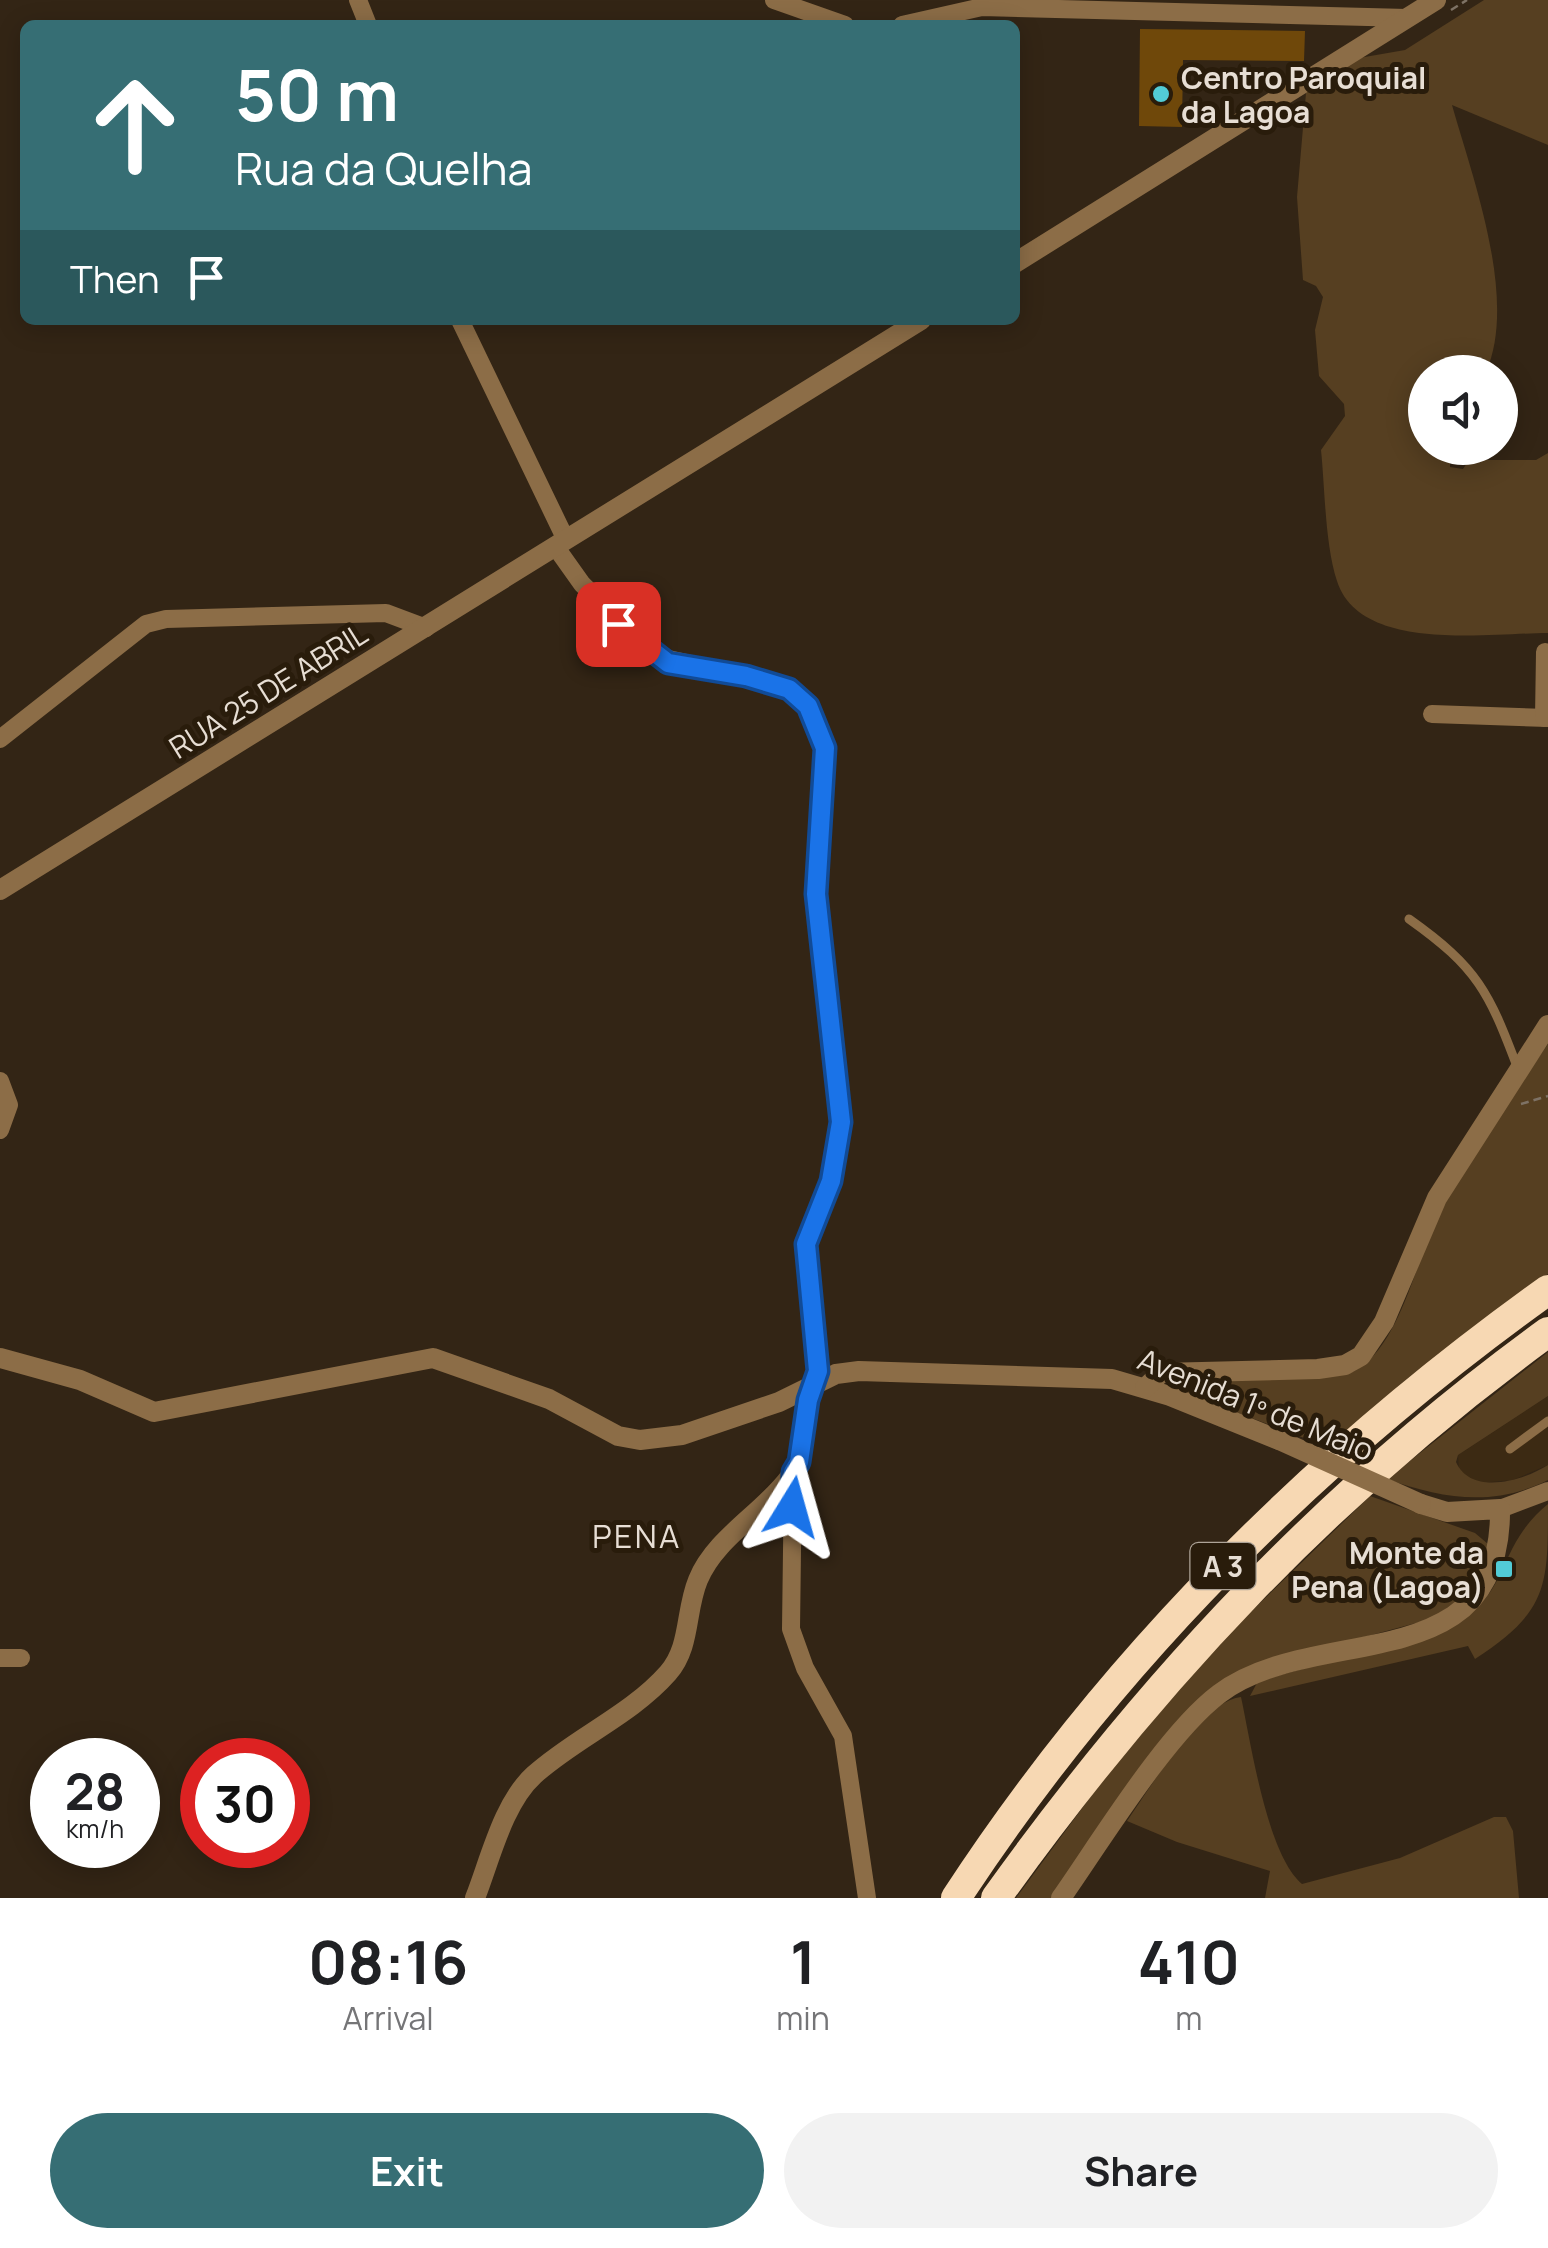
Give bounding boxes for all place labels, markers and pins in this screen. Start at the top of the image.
place label: Centro Paroquial da Lagoa [1181,57,1426,132]
marker: Centro Paroquial da Lagoa [1150,83,1172,105]
pin [576,582,661,667]
place label: Monte da Pena (Lagoa) [1291,1532,1484,1607]
marker: Monte da Pena (Lagoa) [1493,1558,1515,1580]

